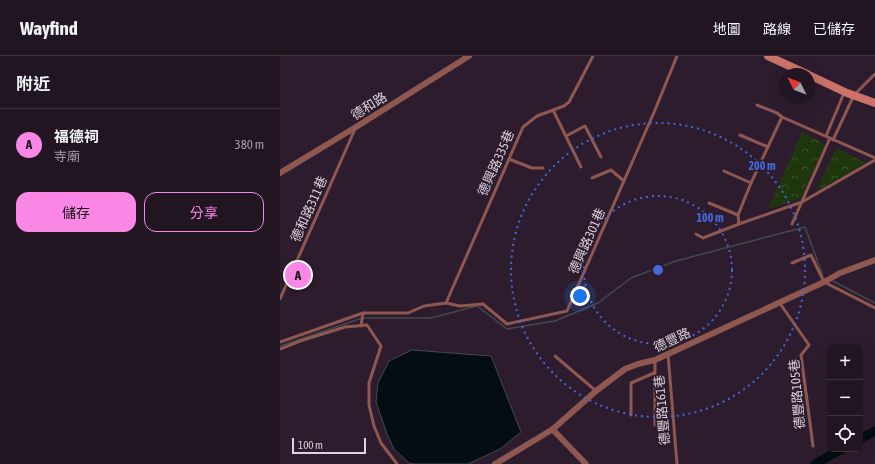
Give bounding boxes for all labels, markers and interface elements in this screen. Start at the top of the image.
text: Wayfind [20,17,78,39]
text: 地圖 [713,21,741,37]
text: 路線 [763,21,791,37]
text: 已儲存 [813,21,855,37]
north arrow [779,68,815,104]
text: 附近 [16,74,50,94]
street label: 德和路 [348,89,390,123]
text: 福德祠 [54,128,99,145]
street label: 德興路335巷 [475,128,517,198]
text: A [26,137,32,152]
text: 380 m [235,137,264,152]
text: 寺廟 [54,149,80,164]
text: 200 m [748,159,776,173]
street label: 德和路311巷 [288,174,330,244]
button: 儲存 [16,192,136,232]
button: 分享 [144,192,264,232]
street label: 德興路301巷 [566,206,608,276]
text: 100 m [696,211,724,225]
pin: A [285,260,311,290]
centre of rings [651,263,665,277]
your location [570,286,590,306]
street label: 德豐路 [651,325,693,355]
map controls [827,344,863,452]
button: + [827,344,863,380]
street label: 德豐路105巷 [786,358,808,430]
street label: 德豐路161巷 [651,374,673,446]
button: − [827,380,863,416]
button: locate [827,416,863,452]
scale bar [292,436,366,455]
text: 100 m [298,439,323,451]

